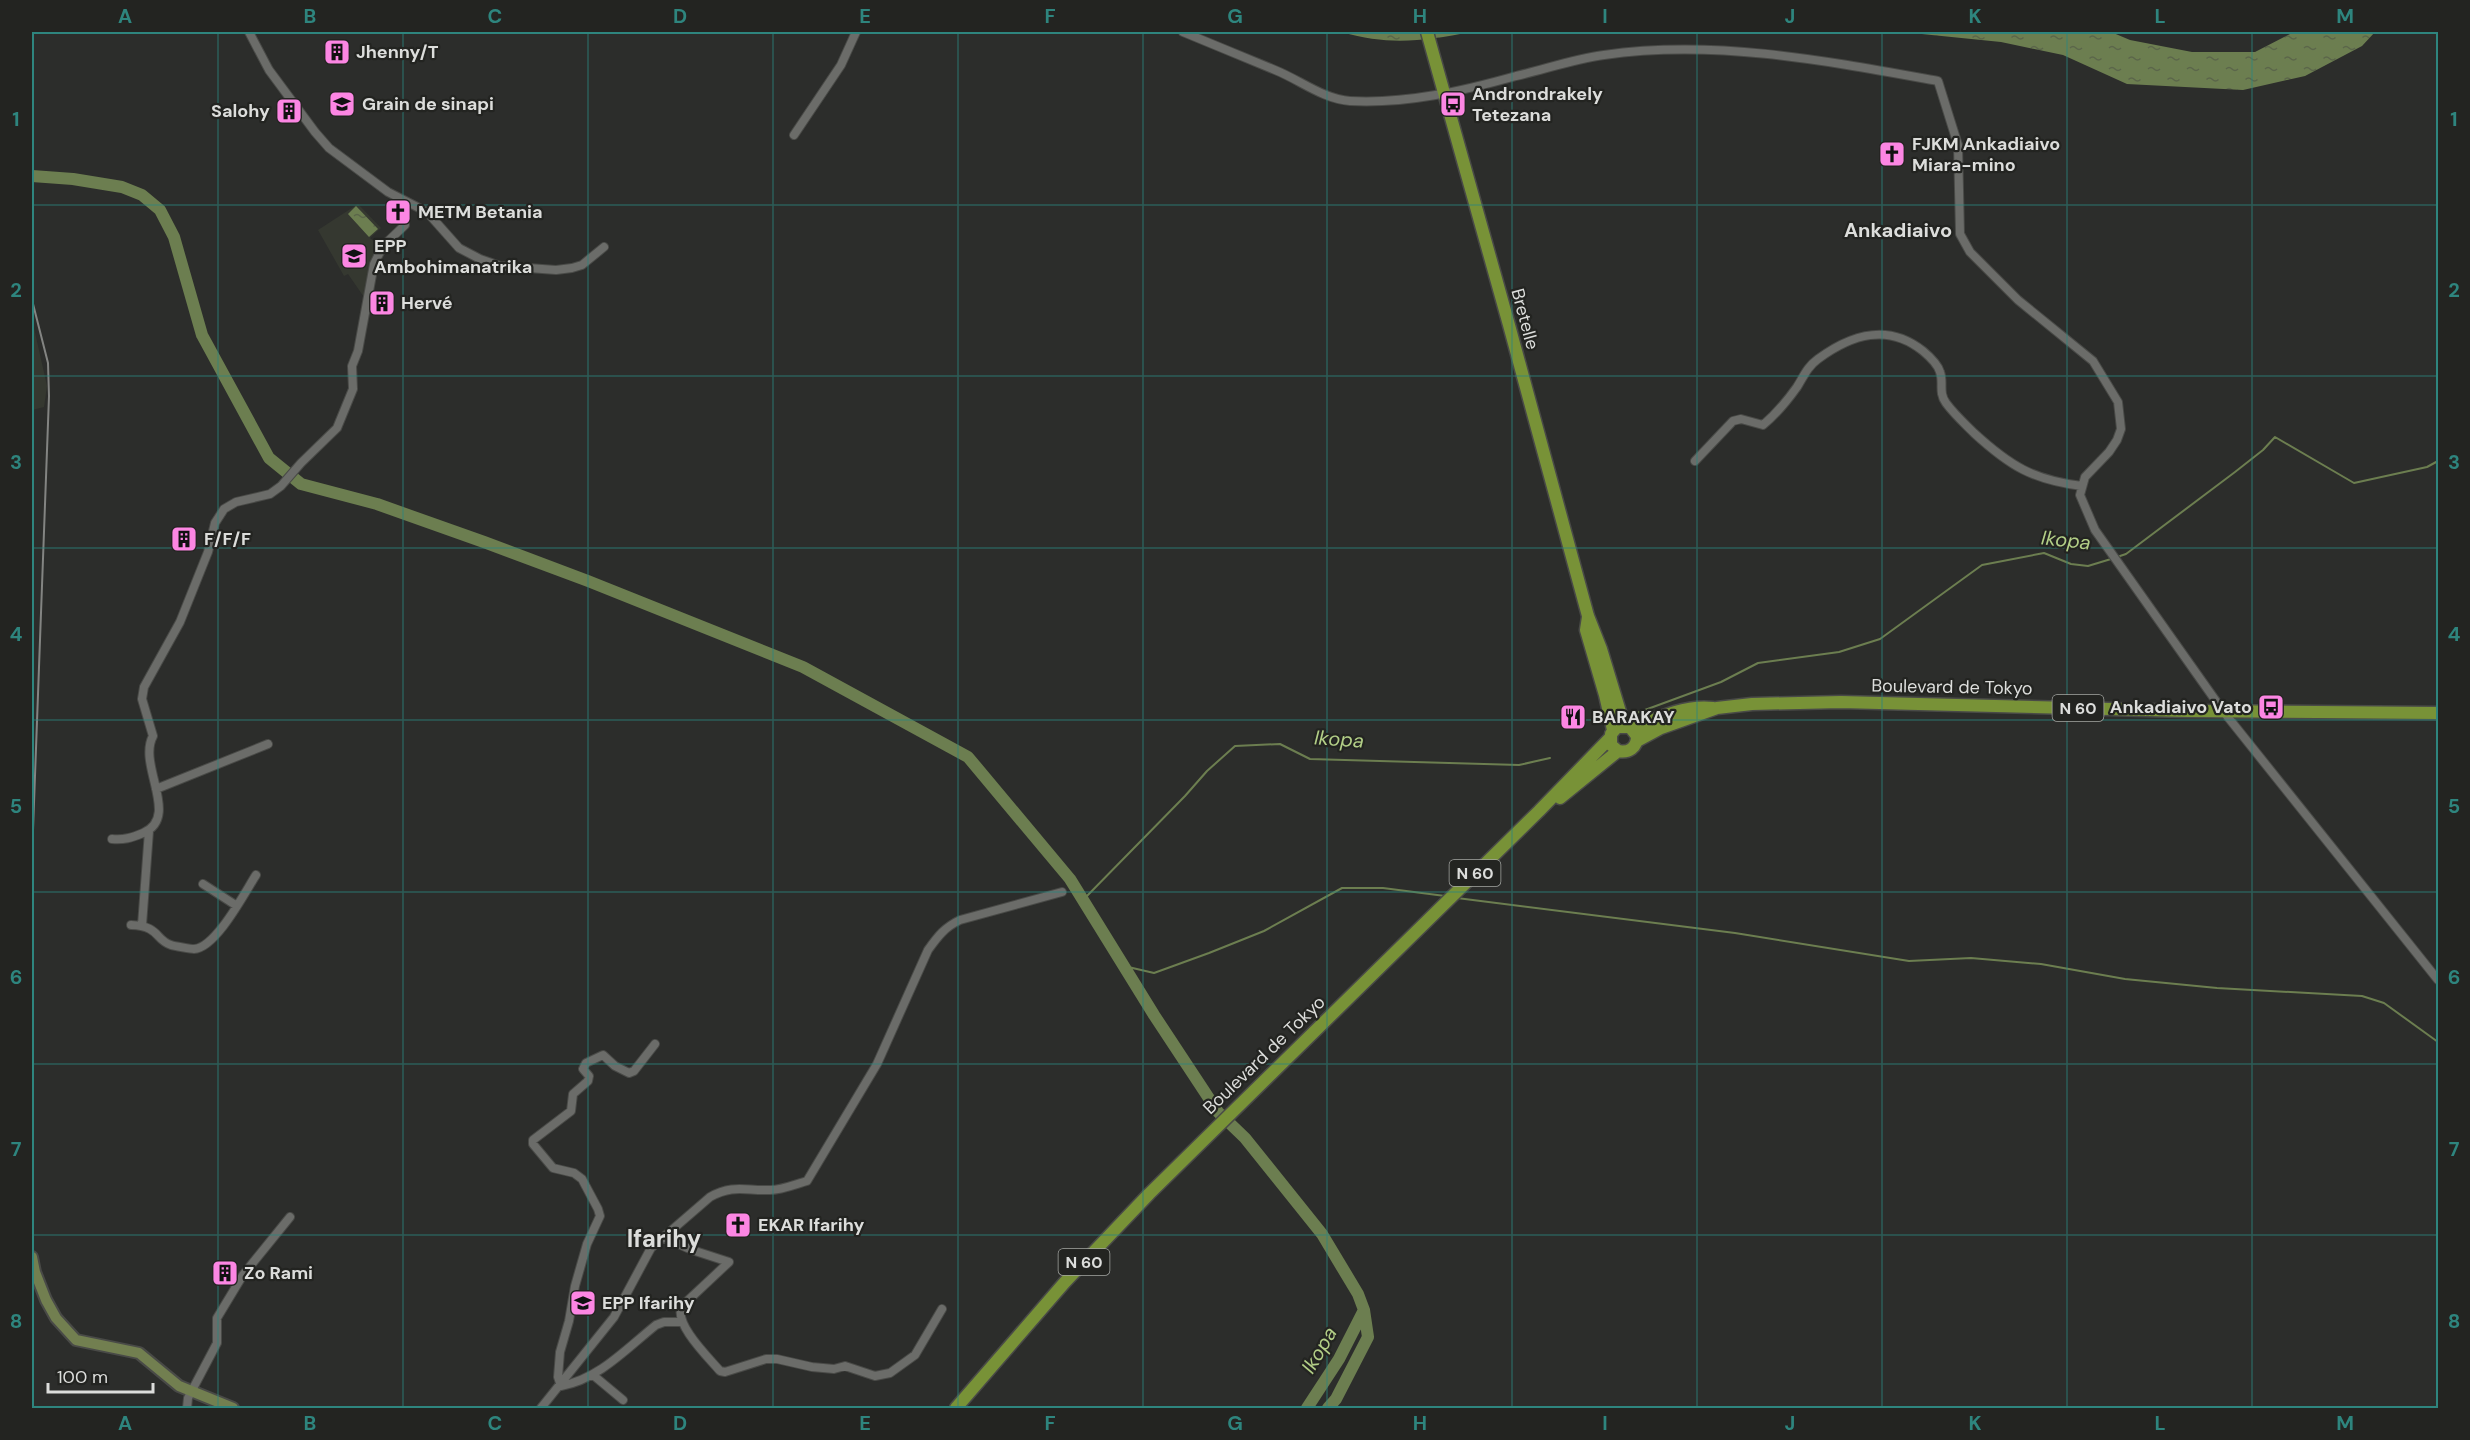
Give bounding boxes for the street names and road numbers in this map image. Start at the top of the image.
street label: Bretelle [1505,286,1545,352]
street label: Boulevard de Tokyo [1871,674,2033,700]
road number: N 60 [2052,695,2104,721]
road number: N 60 [1450,860,1500,886]
street label: Boulevard de Tokyo [1198,990,1330,1120]
road number: N 60 [1058,1249,1110,1275]

